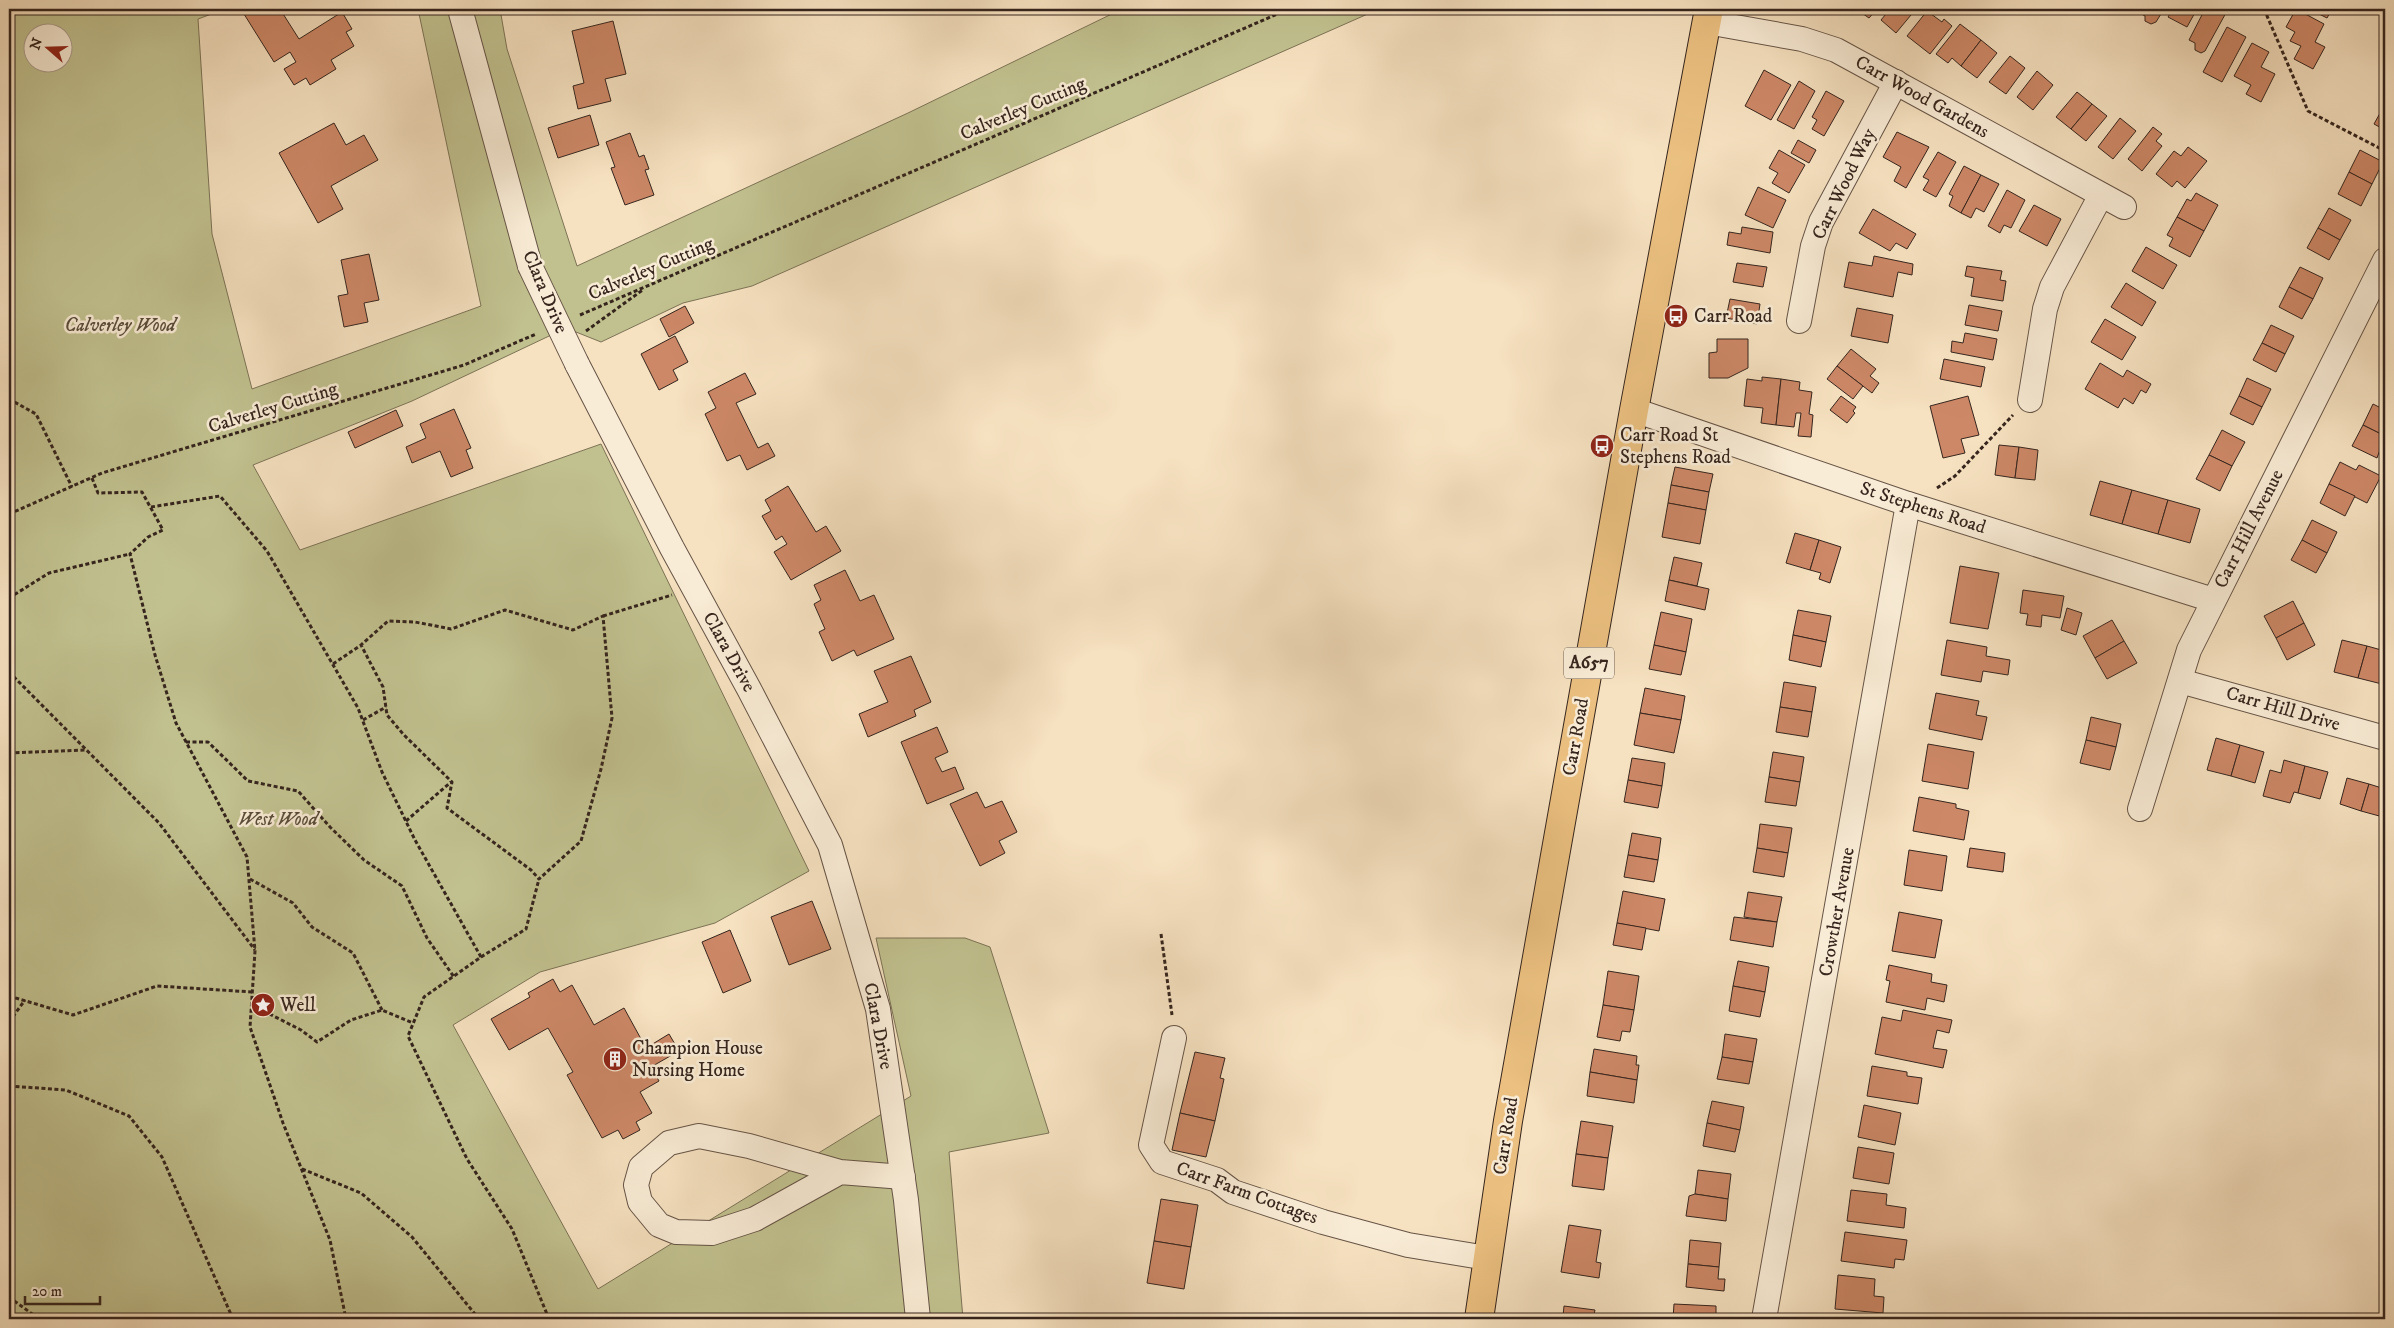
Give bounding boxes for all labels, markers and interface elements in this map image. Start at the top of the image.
north arrow [22,22,72,72]
text: N [26,35,47,52]
street label: Carr Wood Gardens [1851,51,1993,143]
street label: Calverley Cutting [957,72,1090,146]
street label: Carr Wood Way [1807,124,1881,243]
street label: Calverley Cutting [585,232,718,306]
street label: Clara Drive [517,247,573,337]
bus stop icon: Carr Road [1663,303,1689,329]
place label: Carr Road [1694,305,1773,328]
park label: Calverley Wood [64,314,179,337]
street label: Calverley Cutting [206,377,341,439]
place label: Carr Road St Stephens Road [1620,424,1731,469]
bus stop icon: Carr Road St Stephens Road [1589,433,1615,459]
street label: Carr Hill Avenue [2209,466,2289,592]
street label: St Stephens Road [1857,477,1989,539]
street label: Clara Drive [698,608,760,696]
road number: A657 [1564,648,1614,678]
street label: Carr Hill Drive [2223,682,2343,736]
street label: Carr Road [1558,696,1594,778]
park label: West Wood [238,808,321,831]
street label: Crowther Avenue [1814,846,1860,978]
street label: Clara Drive [858,981,898,1071]
place icon: Well [250,992,276,1018]
place label: Well [279,994,316,1017]
place label: Champion House Nursing Home [632,1037,763,1082]
building icon: Champion House Nursing Home [602,1046,628,1072]
street label: Carr Road [1489,1095,1524,1176]
street label: Carr Farm Cottages [1173,1157,1321,1229]
scale bar [25,1273,100,1305]
text: 20 m [32,1282,62,1301]

